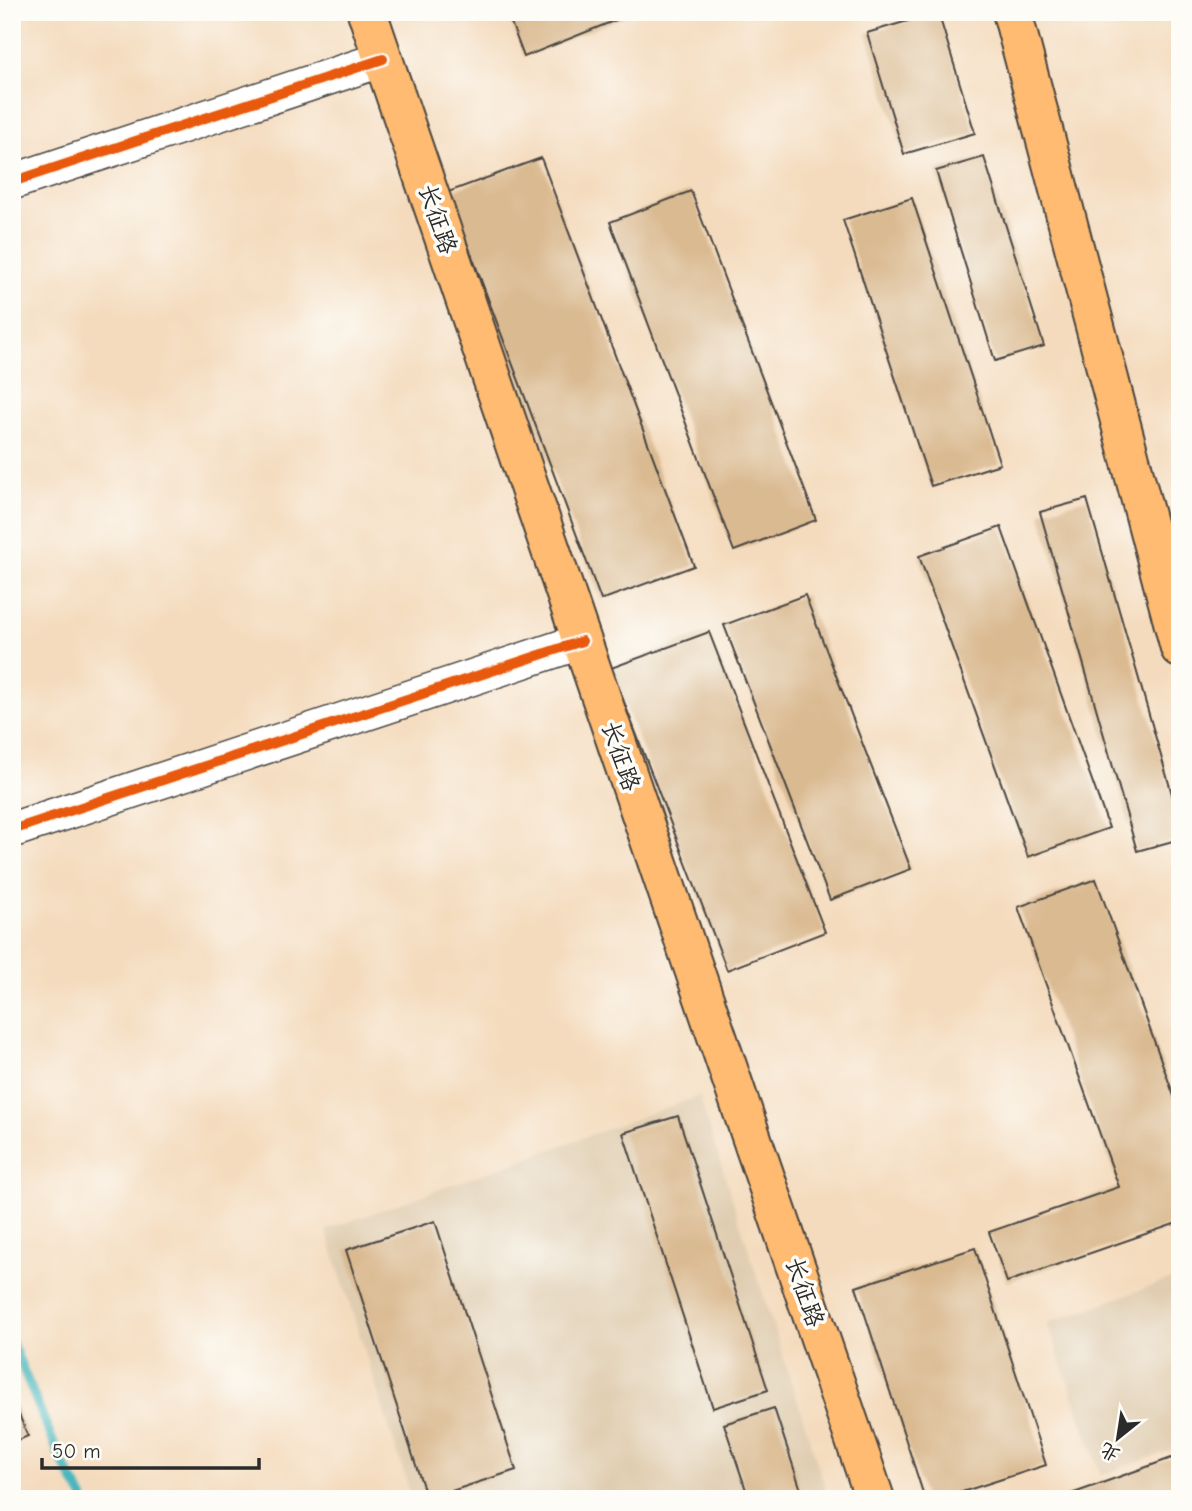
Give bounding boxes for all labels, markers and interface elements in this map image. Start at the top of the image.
street label: 长征路 [413,180,463,258]
street label: 长征路 [596,717,646,795]
street label: 长征路 [780,1253,830,1331]
north arrow [1084,1402,1154,1472]
scale bar [42,1427,259,1471]
text: 北 [1096,1438,1124,1466]
text: 50 m [52,1439,101,1463]

